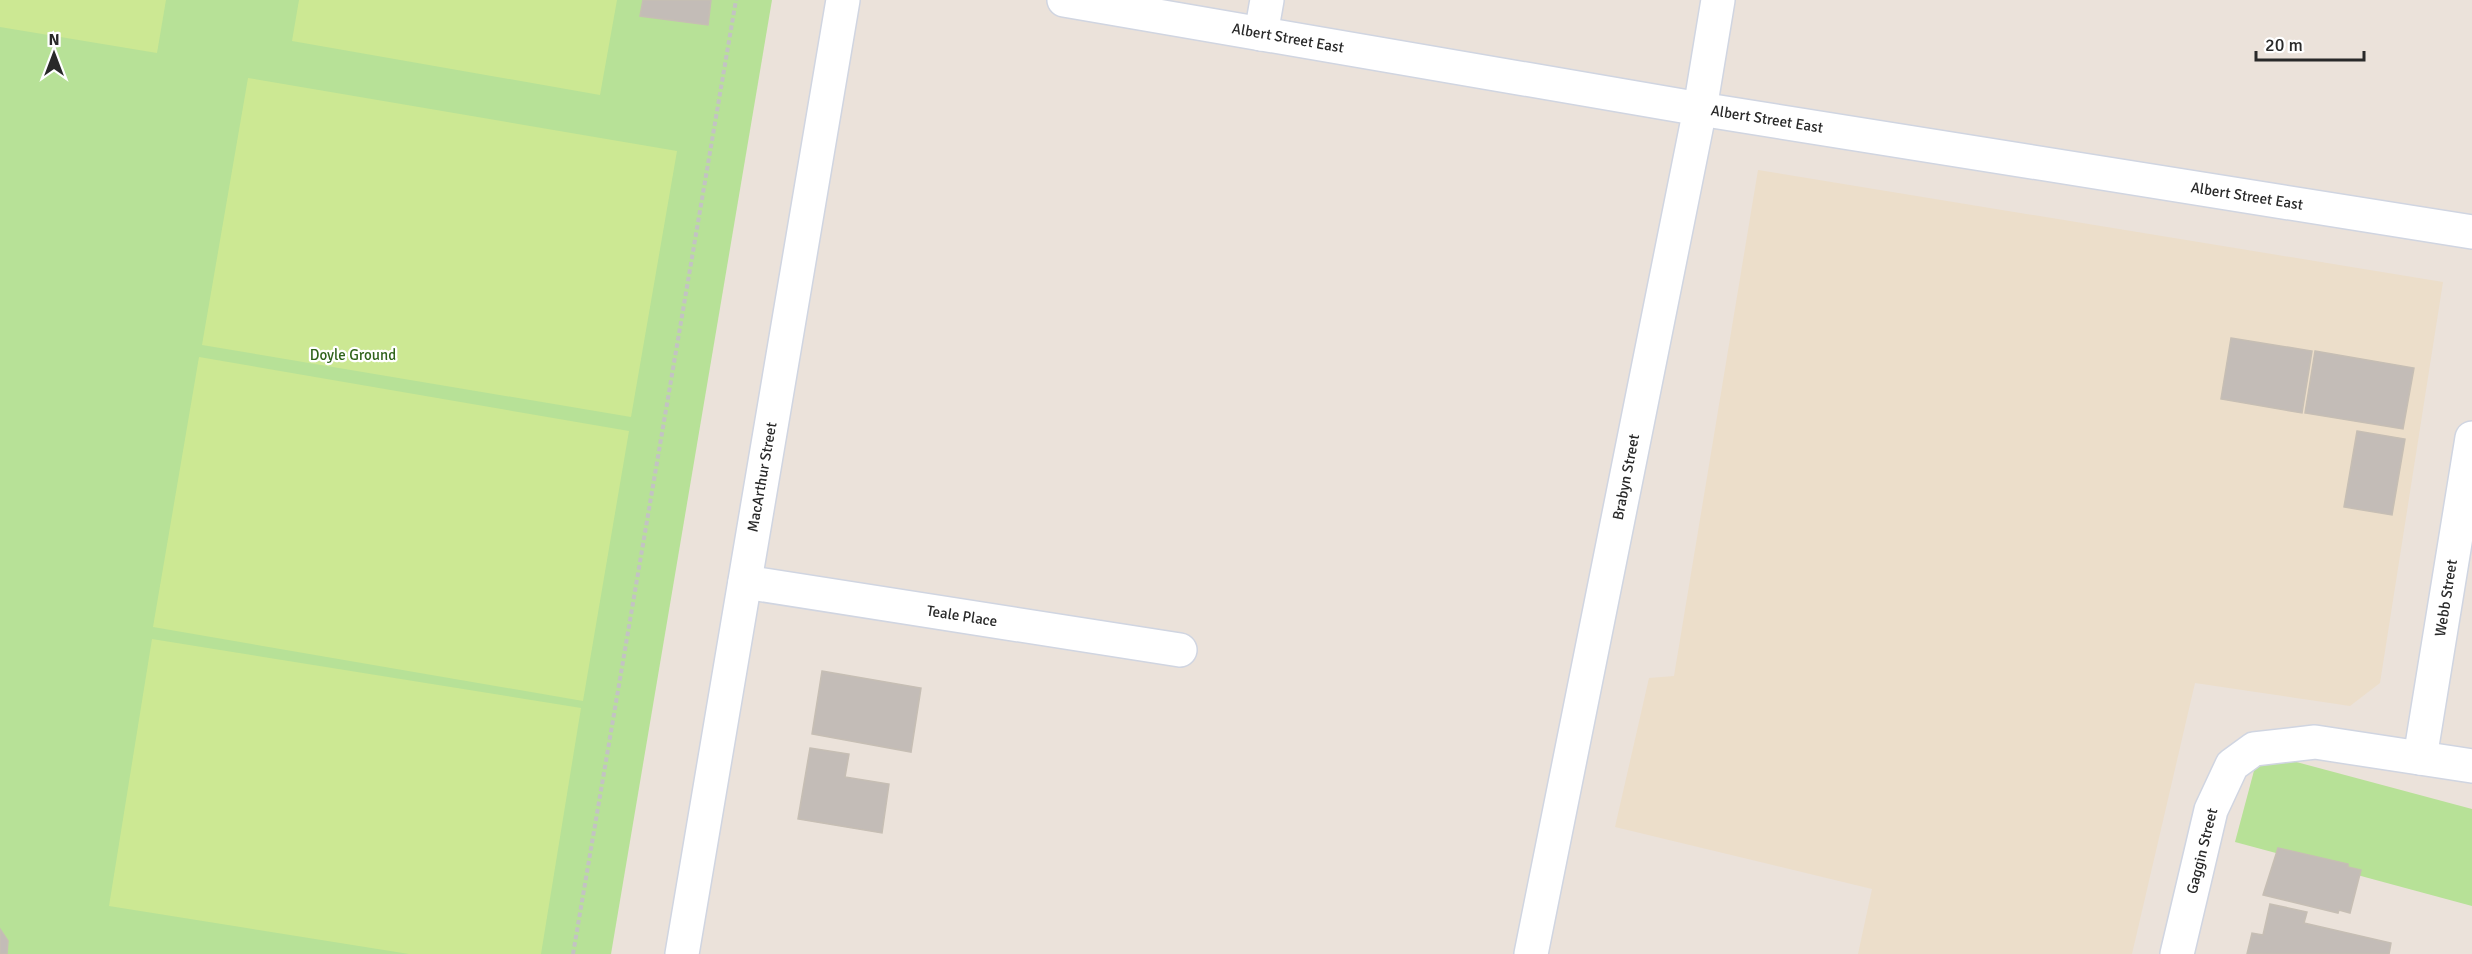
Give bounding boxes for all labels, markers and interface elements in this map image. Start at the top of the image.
street label: Albert Street East [1231,19,1345,57]
north arrow [24,24,84,84]
scale bar [2256,24,2364,62]
text: N [48,30,60,50]
text: 20 m [2265,34,2303,56]
street label: Albert Street East [1710,101,1824,137]
street label: Albert Street East [2190,178,2304,214]
park label: Doyle Ground [310,346,396,364]
street label: MacArthur Street [743,421,781,533]
street label: Brabyn Street [1609,432,1643,522]
street label: Webb Street [2431,558,2461,638]
street label: Teale Place [925,602,999,630]
street label: Gaggin Street [2183,806,2221,896]

